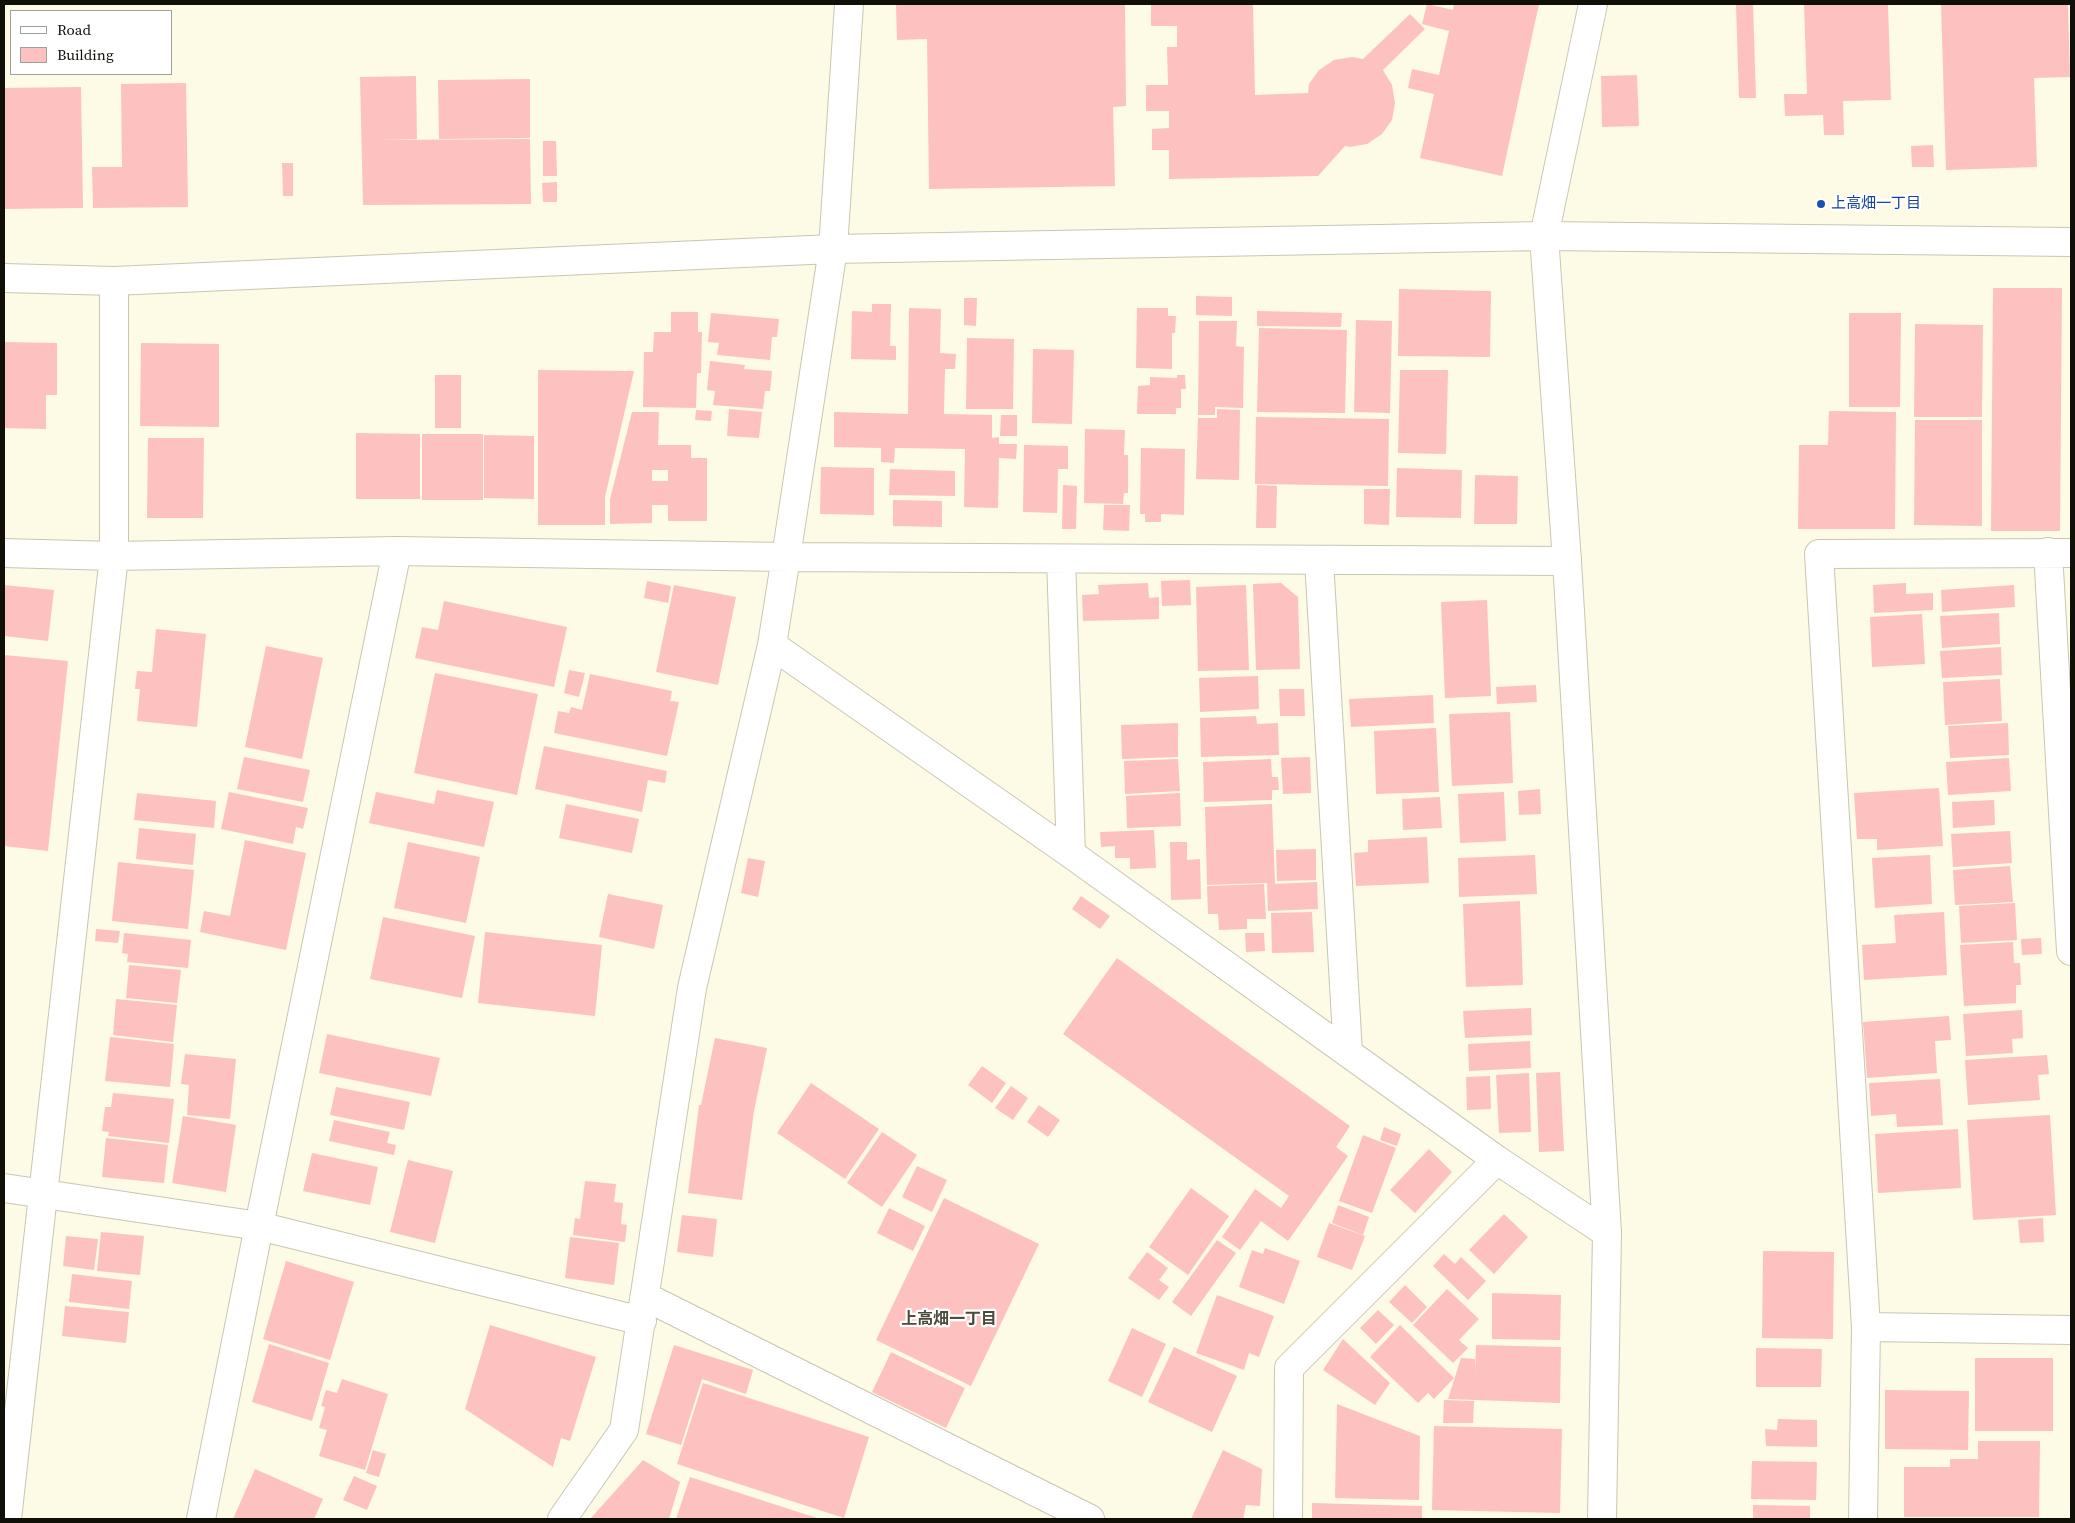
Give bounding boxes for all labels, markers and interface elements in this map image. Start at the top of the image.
legend [10,10,172,75]
text: Road [57,19,91,40]
text: Building [57,44,114,65]
place label: 上高畑一丁目 [1831,195,1921,213]
marker: 上高畑一丁目 [1815,198,1827,210]
district label: 上高畑一丁目 [901,1310,997,1330]

